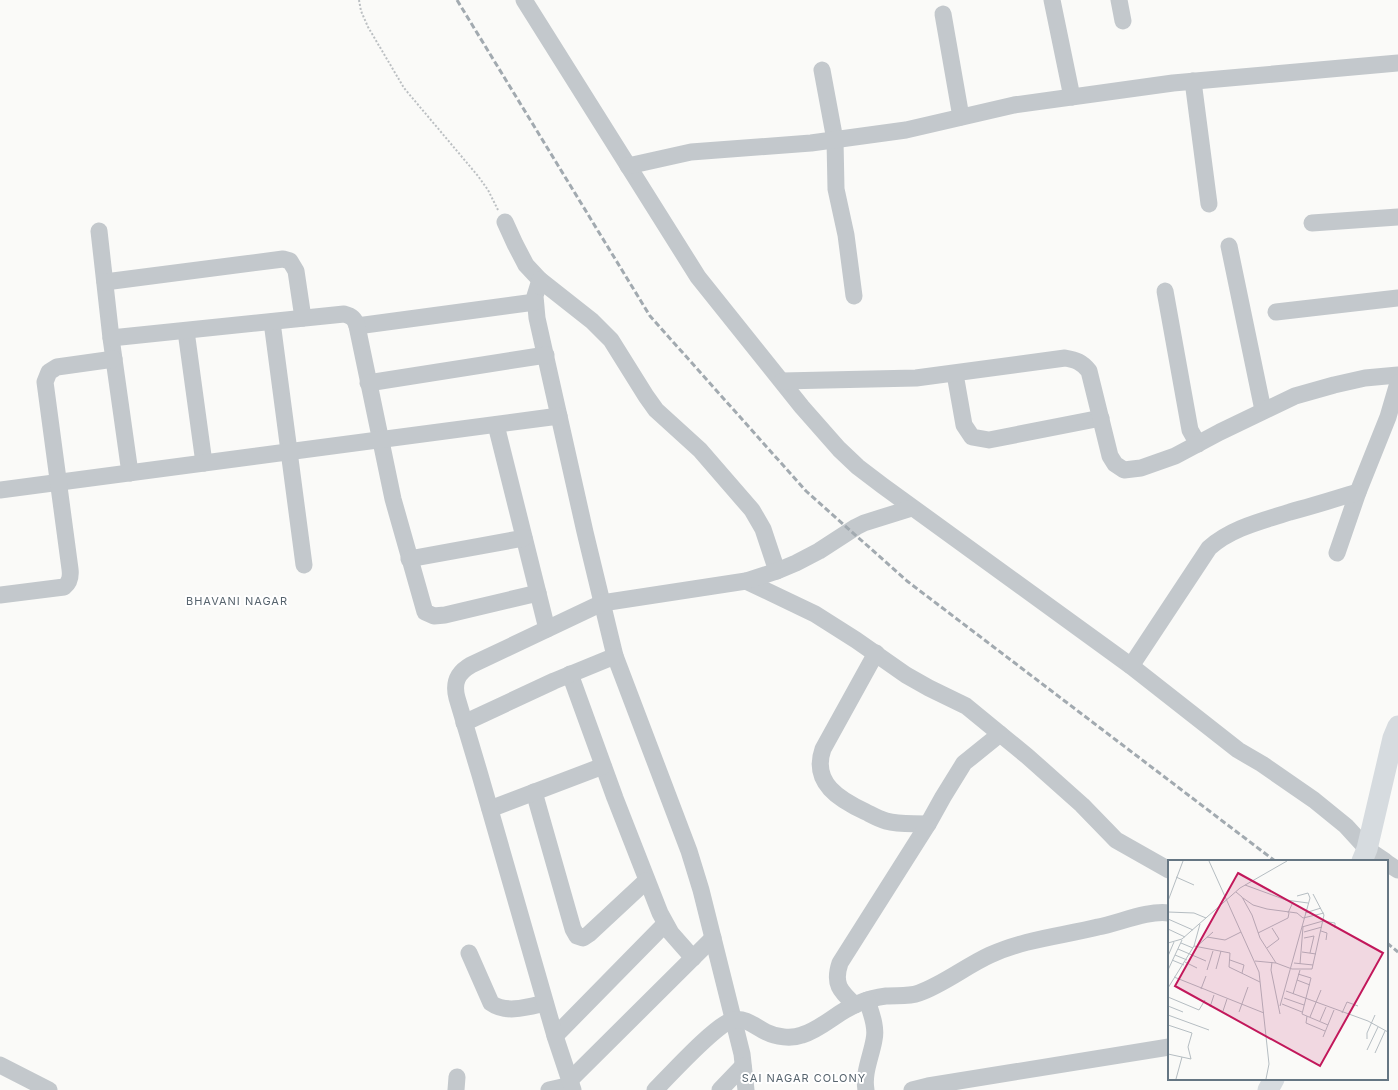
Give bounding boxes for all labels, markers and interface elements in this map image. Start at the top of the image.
district label: BHAVANI NAGAR [186,594,288,608]
inset map [1168,860,1388,1080]
district label: SAI NAGAR COLONY [742,1071,866,1085]

